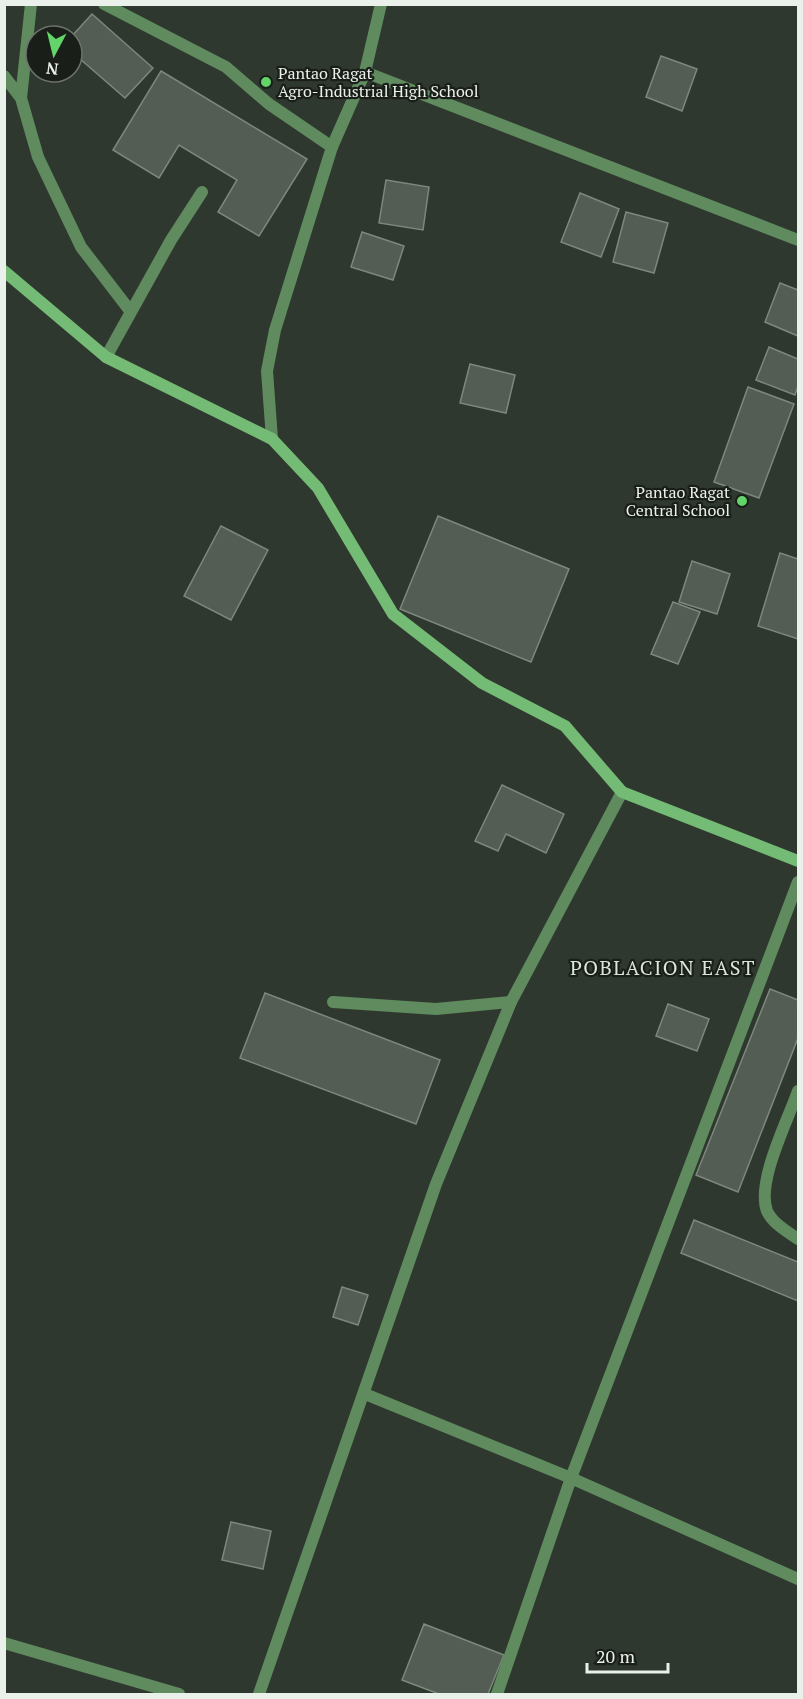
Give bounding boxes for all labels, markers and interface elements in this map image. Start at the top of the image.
north arrow [24,24,84,84]
text: N [45,57,60,81]
place label: Pantao Ragat Agro-Industrial High School [278,62,479,102]
marker: Pantao Ragat Agro-Industrial High School [259,75,273,89]
place label: Pantao Ragat Central School [626,481,730,521]
marker: Pantao Ragat Central School [735,494,749,508]
district label: POBLACION EAST [570,954,756,981]
scale bar [587,1636,668,1674]
text: 20 m [596,1644,636,1668]

